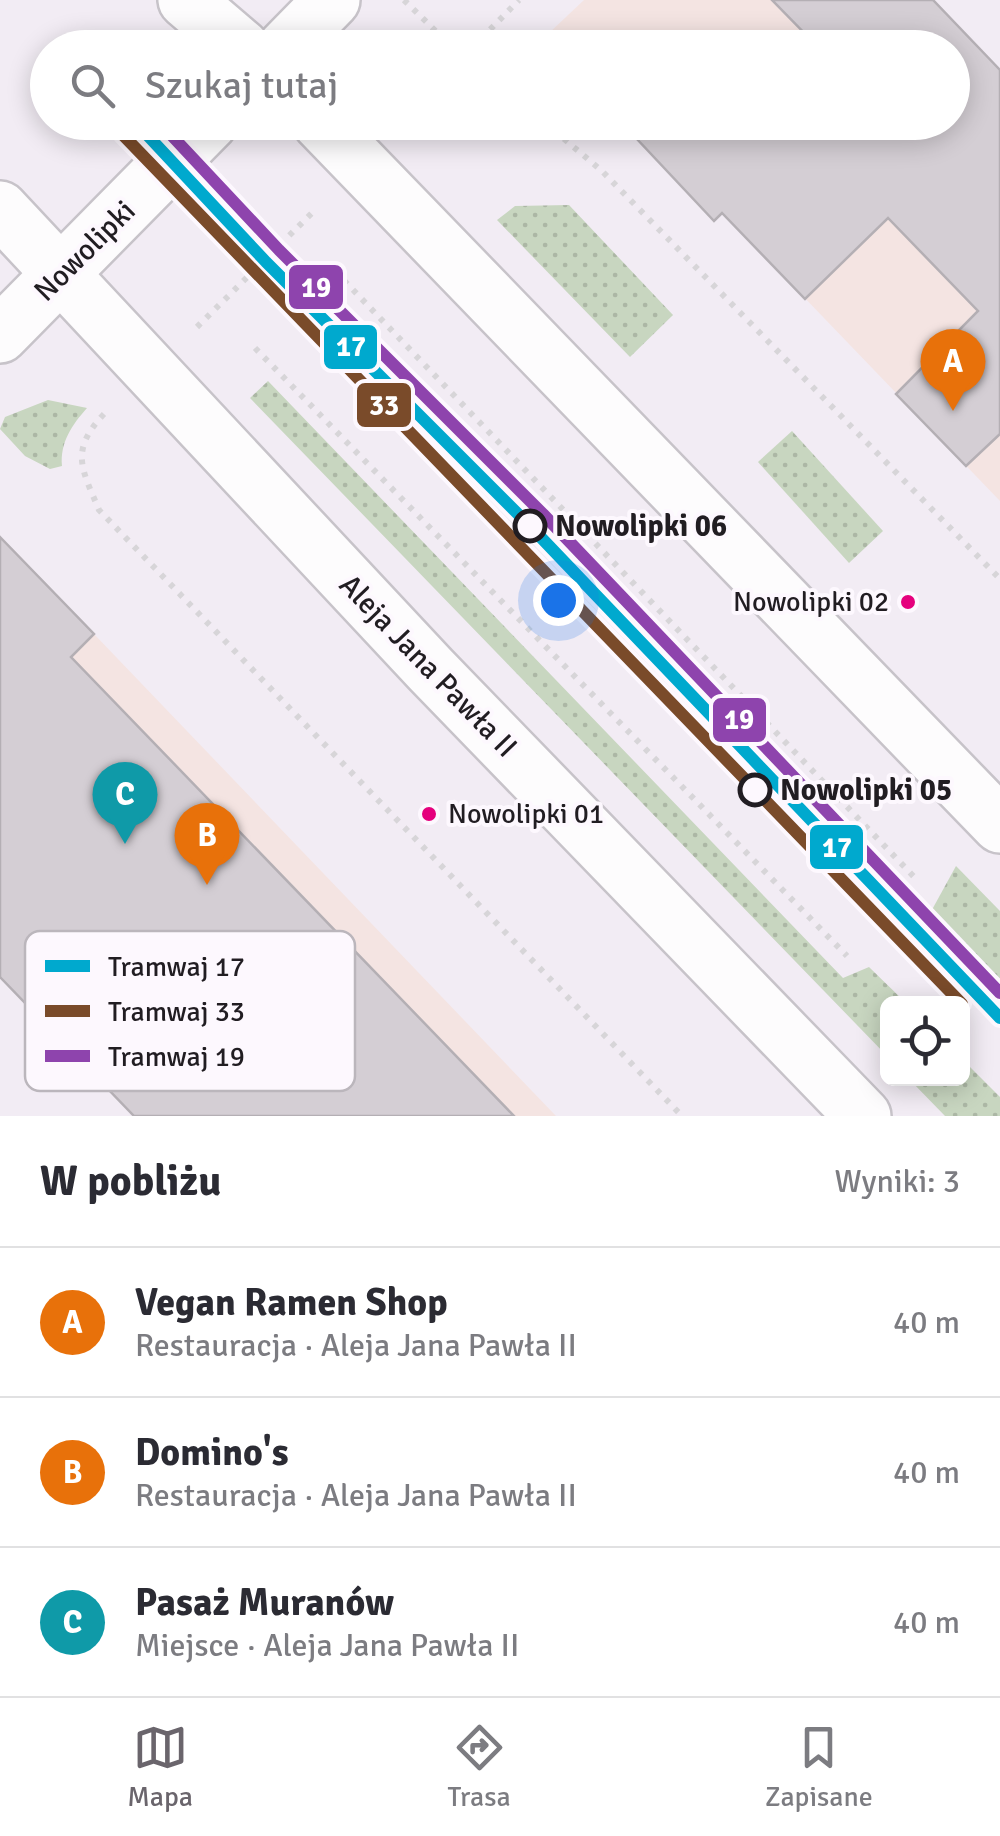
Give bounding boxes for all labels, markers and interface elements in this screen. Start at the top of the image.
search box [30,30,970,140]
icon: search [65,58,120,113]
text: Szukaj tutaj [145,62,338,109]
street label: Nowolipki [27,193,143,309]
line badge: 19 [287,263,345,311]
text: 19 [301,271,331,305]
line badge: 17 [322,323,379,371]
pin: A [920,328,986,411]
text: 17 [336,330,366,364]
line badge: 33 [355,381,413,429]
text: 33 [369,389,399,423]
place label: Nowolipki 06 [555,508,727,545]
marker: Nowolipki 06 [514,510,546,542]
street label: Aleja Jana Pawła II [331,567,525,765]
your location [533,575,584,626]
place label: Nowolipki 02 [733,585,889,619]
marker: Nowolipki 02 [898,592,918,612]
line badge: 19 [711,696,768,744]
text: 19 [724,703,754,737]
pin: C [92,762,158,844]
place label: Nowolipki 05 [780,772,952,809]
marker: Nowolipki 05 [739,774,771,806]
place label: Nowolipki 01 [448,797,604,831]
pin: B [174,802,240,885]
marker: Nowolipki 01 [419,804,439,824]
line badge: 17 [808,823,865,871]
text: 17 [822,831,852,865]
legend [25,931,355,1091]
text: Tramwaj 17 [108,950,245,984]
text: Tramwaj 33 [108,995,245,1029]
map controls [880,996,970,1086]
button: locate [880,996,970,1086]
text: Tramwaj 19 [108,1040,245,1074]
text: W pobliżu [40,1156,221,1207]
text: Wyniki: 3 [834,1162,960,1201]
text: Vegan Ramen Shop [135,1279,448,1326]
text: A [62,1303,83,1342]
text: 40 m [893,1303,960,1342]
text: Restauracja · Aleja Jana Pawła II [135,1326,577,1365]
text: Domino's [135,1429,288,1476]
text: B [63,1453,82,1492]
text: 40 m [893,1453,960,1492]
text: Restauracja · Aleja Jana Pawła II [135,1476,577,1515]
text: Pasaż Muranów [135,1579,394,1626]
text: C [63,1603,82,1642]
text: 40 m [893,1603,960,1642]
text: Miejsce · Aleja Jana Pawła II [135,1626,519,1665]
tab: Mapa [127,1720,193,1814]
tab: Trasa [448,1720,511,1814]
tab: Zapisane [765,1720,873,1814]

